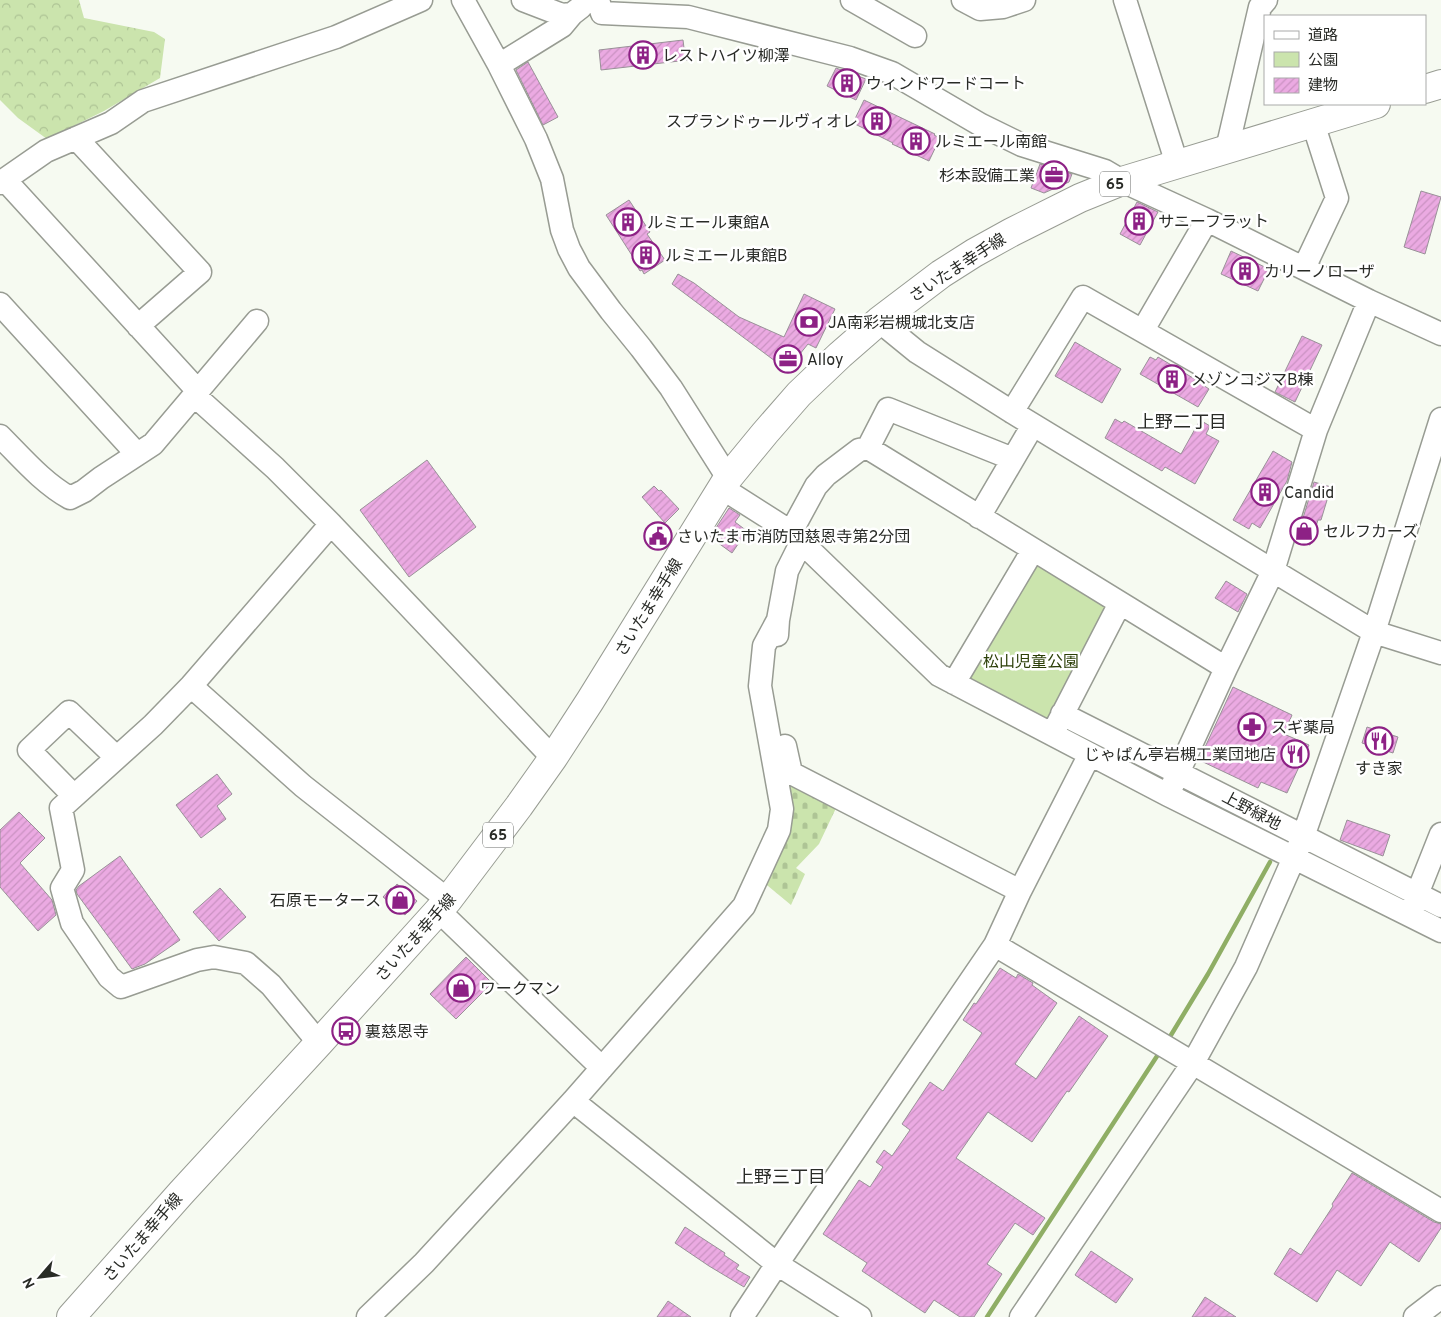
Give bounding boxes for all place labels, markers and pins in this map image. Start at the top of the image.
building icon: レストハイツ柳澤 [628,40,658,70]
place label: レストハイツ柳澤 [662,47,790,67]
building icon: ウィンドワードコート [832,68,862,98]
place label: ウィンドワードコート [866,75,1026,95]
building icon: スプランドゥールヴィオレ [862,106,892,136]
place label: スプランドゥールヴィオレ [666,113,858,133]
building icon: ルミエール南館 [901,126,931,156]
place label: ルミエール南館 [935,133,1047,153]
office icon: 杉本設備工業 [1039,160,1069,190]
place label: 杉本設備工業 [939,167,1035,187]
building icon: サニーフラット [1124,206,1154,236]
building icon: ルミエール東館A [613,207,643,237]
place label: サニーフラット [1158,213,1269,233]
place label: ルミエール東館A [647,214,770,234]
building icon: ルミエール東館B [631,240,661,270]
place label: ルミエール東館B [665,247,788,267]
building icon: カリーノローザ [1230,256,1260,286]
place label: カリーノローザ [1264,263,1375,283]
bank icon: JA南彩岩槻城北支店 [794,307,824,337]
place label: JA南彩岩槻城北支店 [828,314,975,334]
office icon: Alloy [773,344,803,374]
place label: Alloy [807,351,844,371]
building icon: メゾンコジマB棟 [1157,364,1187,394]
place label: メゾンコジマB棟 [1191,371,1314,391]
building icon: Candid [1250,477,1280,507]
place label: Candid [1284,484,1334,504]
shop icon: セルフカーズ [1289,516,1319,546]
public building icon: さいたま市消防団慈恩寺第2分団 [643,521,673,551]
place label: セルフカーズ [1323,523,1418,543]
place label: さいたま市消防団慈恩寺第2分団 [677,528,910,548]
pharmacy icon: スギ薬局 [1237,712,1267,742]
place label: スギ薬局 [1271,719,1335,739]
restaurant icon: すき家 [1364,726,1394,756]
restaurant icon: じゃぱん亭岩槻工業団地店 [1280,739,1310,769]
place label: じゃぱん亭岩槻工業団地店 [1084,746,1276,766]
place label: すき家 [1355,760,1403,780]
shop icon: 石原モータース [385,885,415,915]
place label: 石原モータース [270,892,381,912]
shop icon: ワークマン [446,973,476,1003]
place label: ワークマン [480,980,560,1000]
bus stop icon: 裏慈恩寺 [331,1016,361,1046]
place label: 裏慈恩寺 [365,1023,429,1043]

